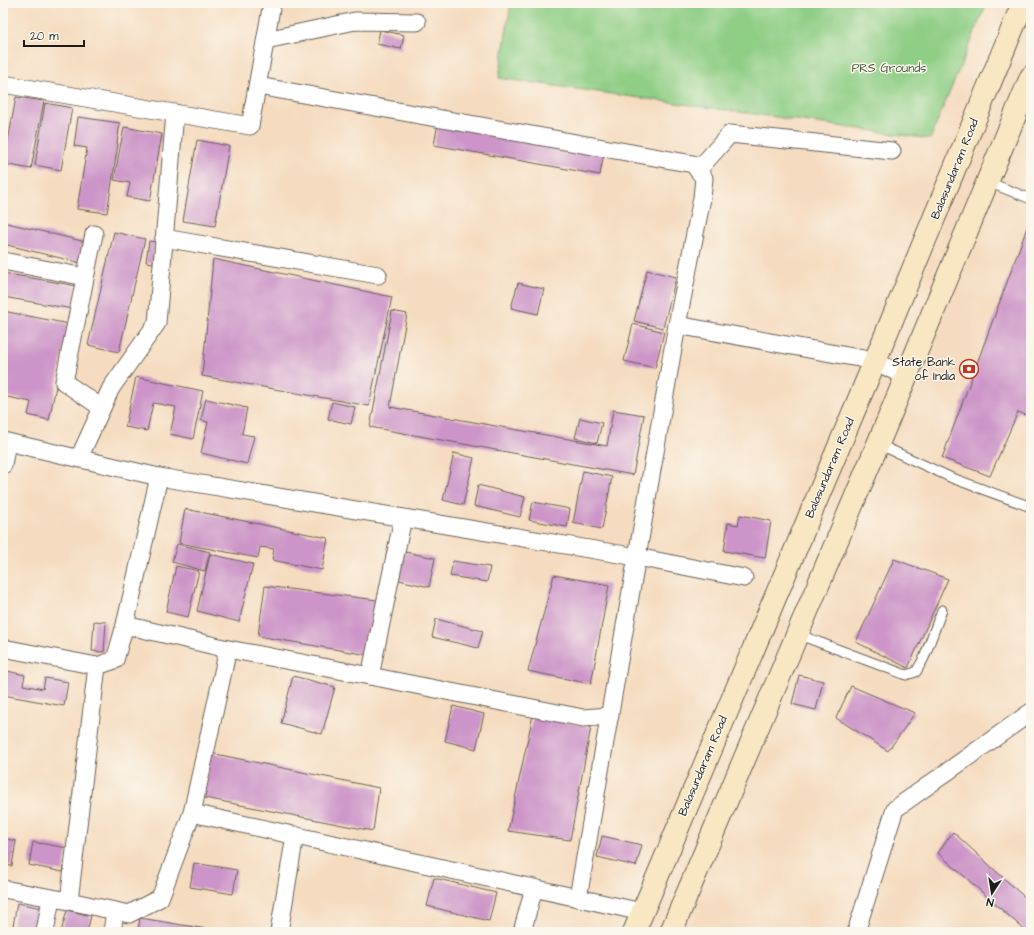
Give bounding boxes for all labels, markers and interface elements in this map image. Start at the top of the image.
scale bar [24,22,84,48]
text: 20 m [30,28,59,45]
park label: PRS Grounds [852,60,926,77]
street label: Balasundaram Road [927,116,983,222]
place label: State Bank of India [892,354,956,385]
bank icon: State Bank of India [958,358,980,380]
street label: Balasundaram Road [801,415,859,521]
street label: Balasundaram Road [674,713,732,819]
north arrow [972,873,1012,913]
text: N [985,894,995,910]

